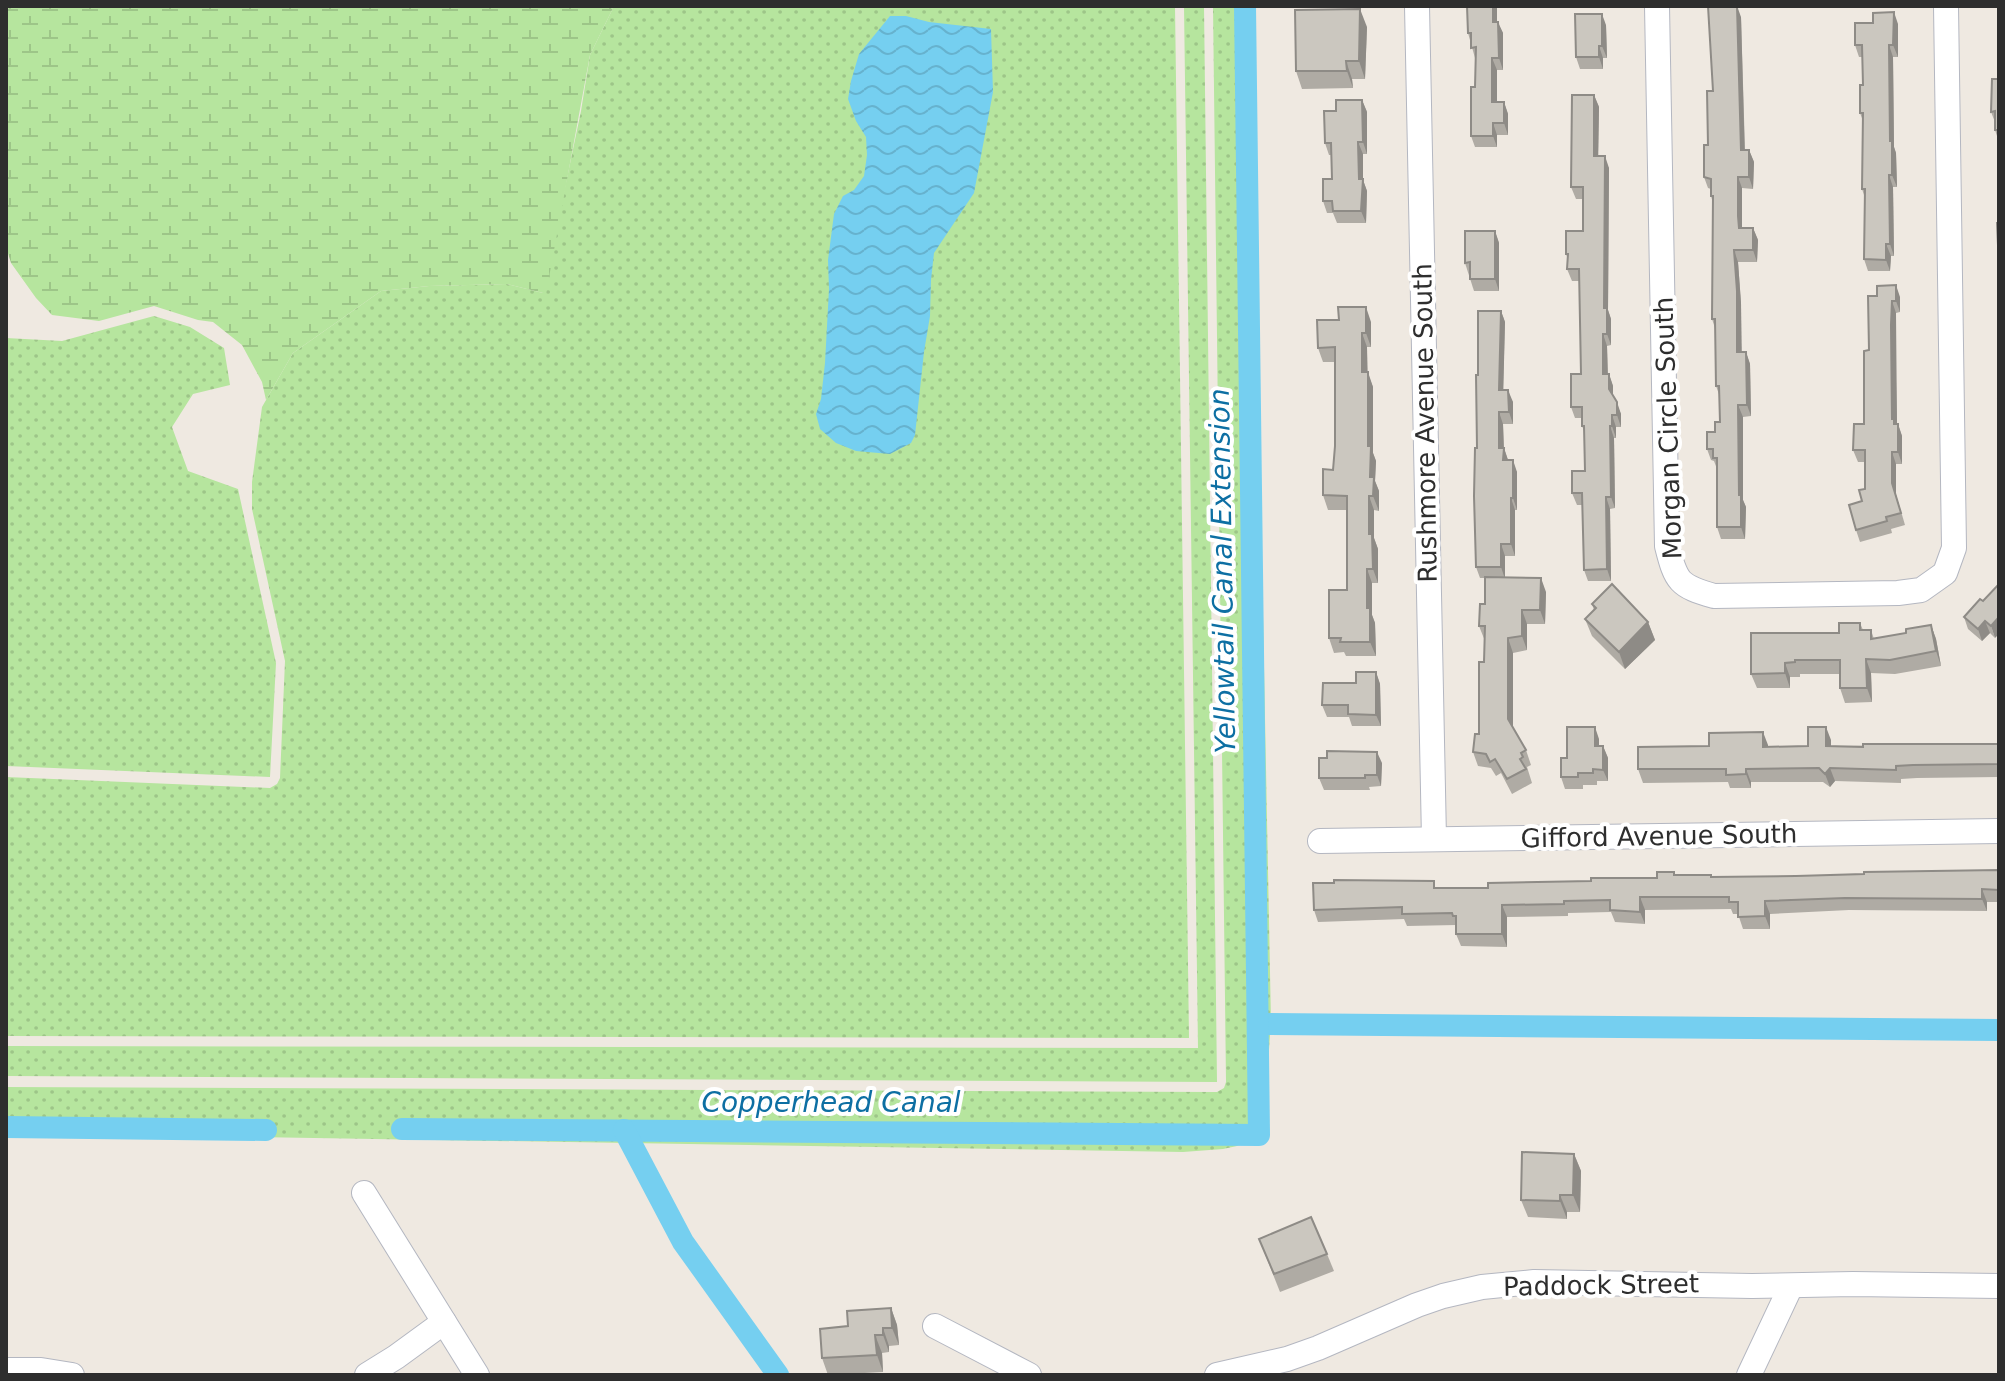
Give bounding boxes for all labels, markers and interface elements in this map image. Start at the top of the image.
street label: Rushmore Avenue South [1407,263,1443,583]
street label: Morgan Circle South [1648,296,1688,560]
water label: Yellowtail Canal Extension [1203,388,1242,754]
street label: Gifford Avenue South [1520,819,1798,853]
water label: Copperhead Canal [701,1086,961,1119]
street label: Paddock Street [1503,1268,1699,1302]

